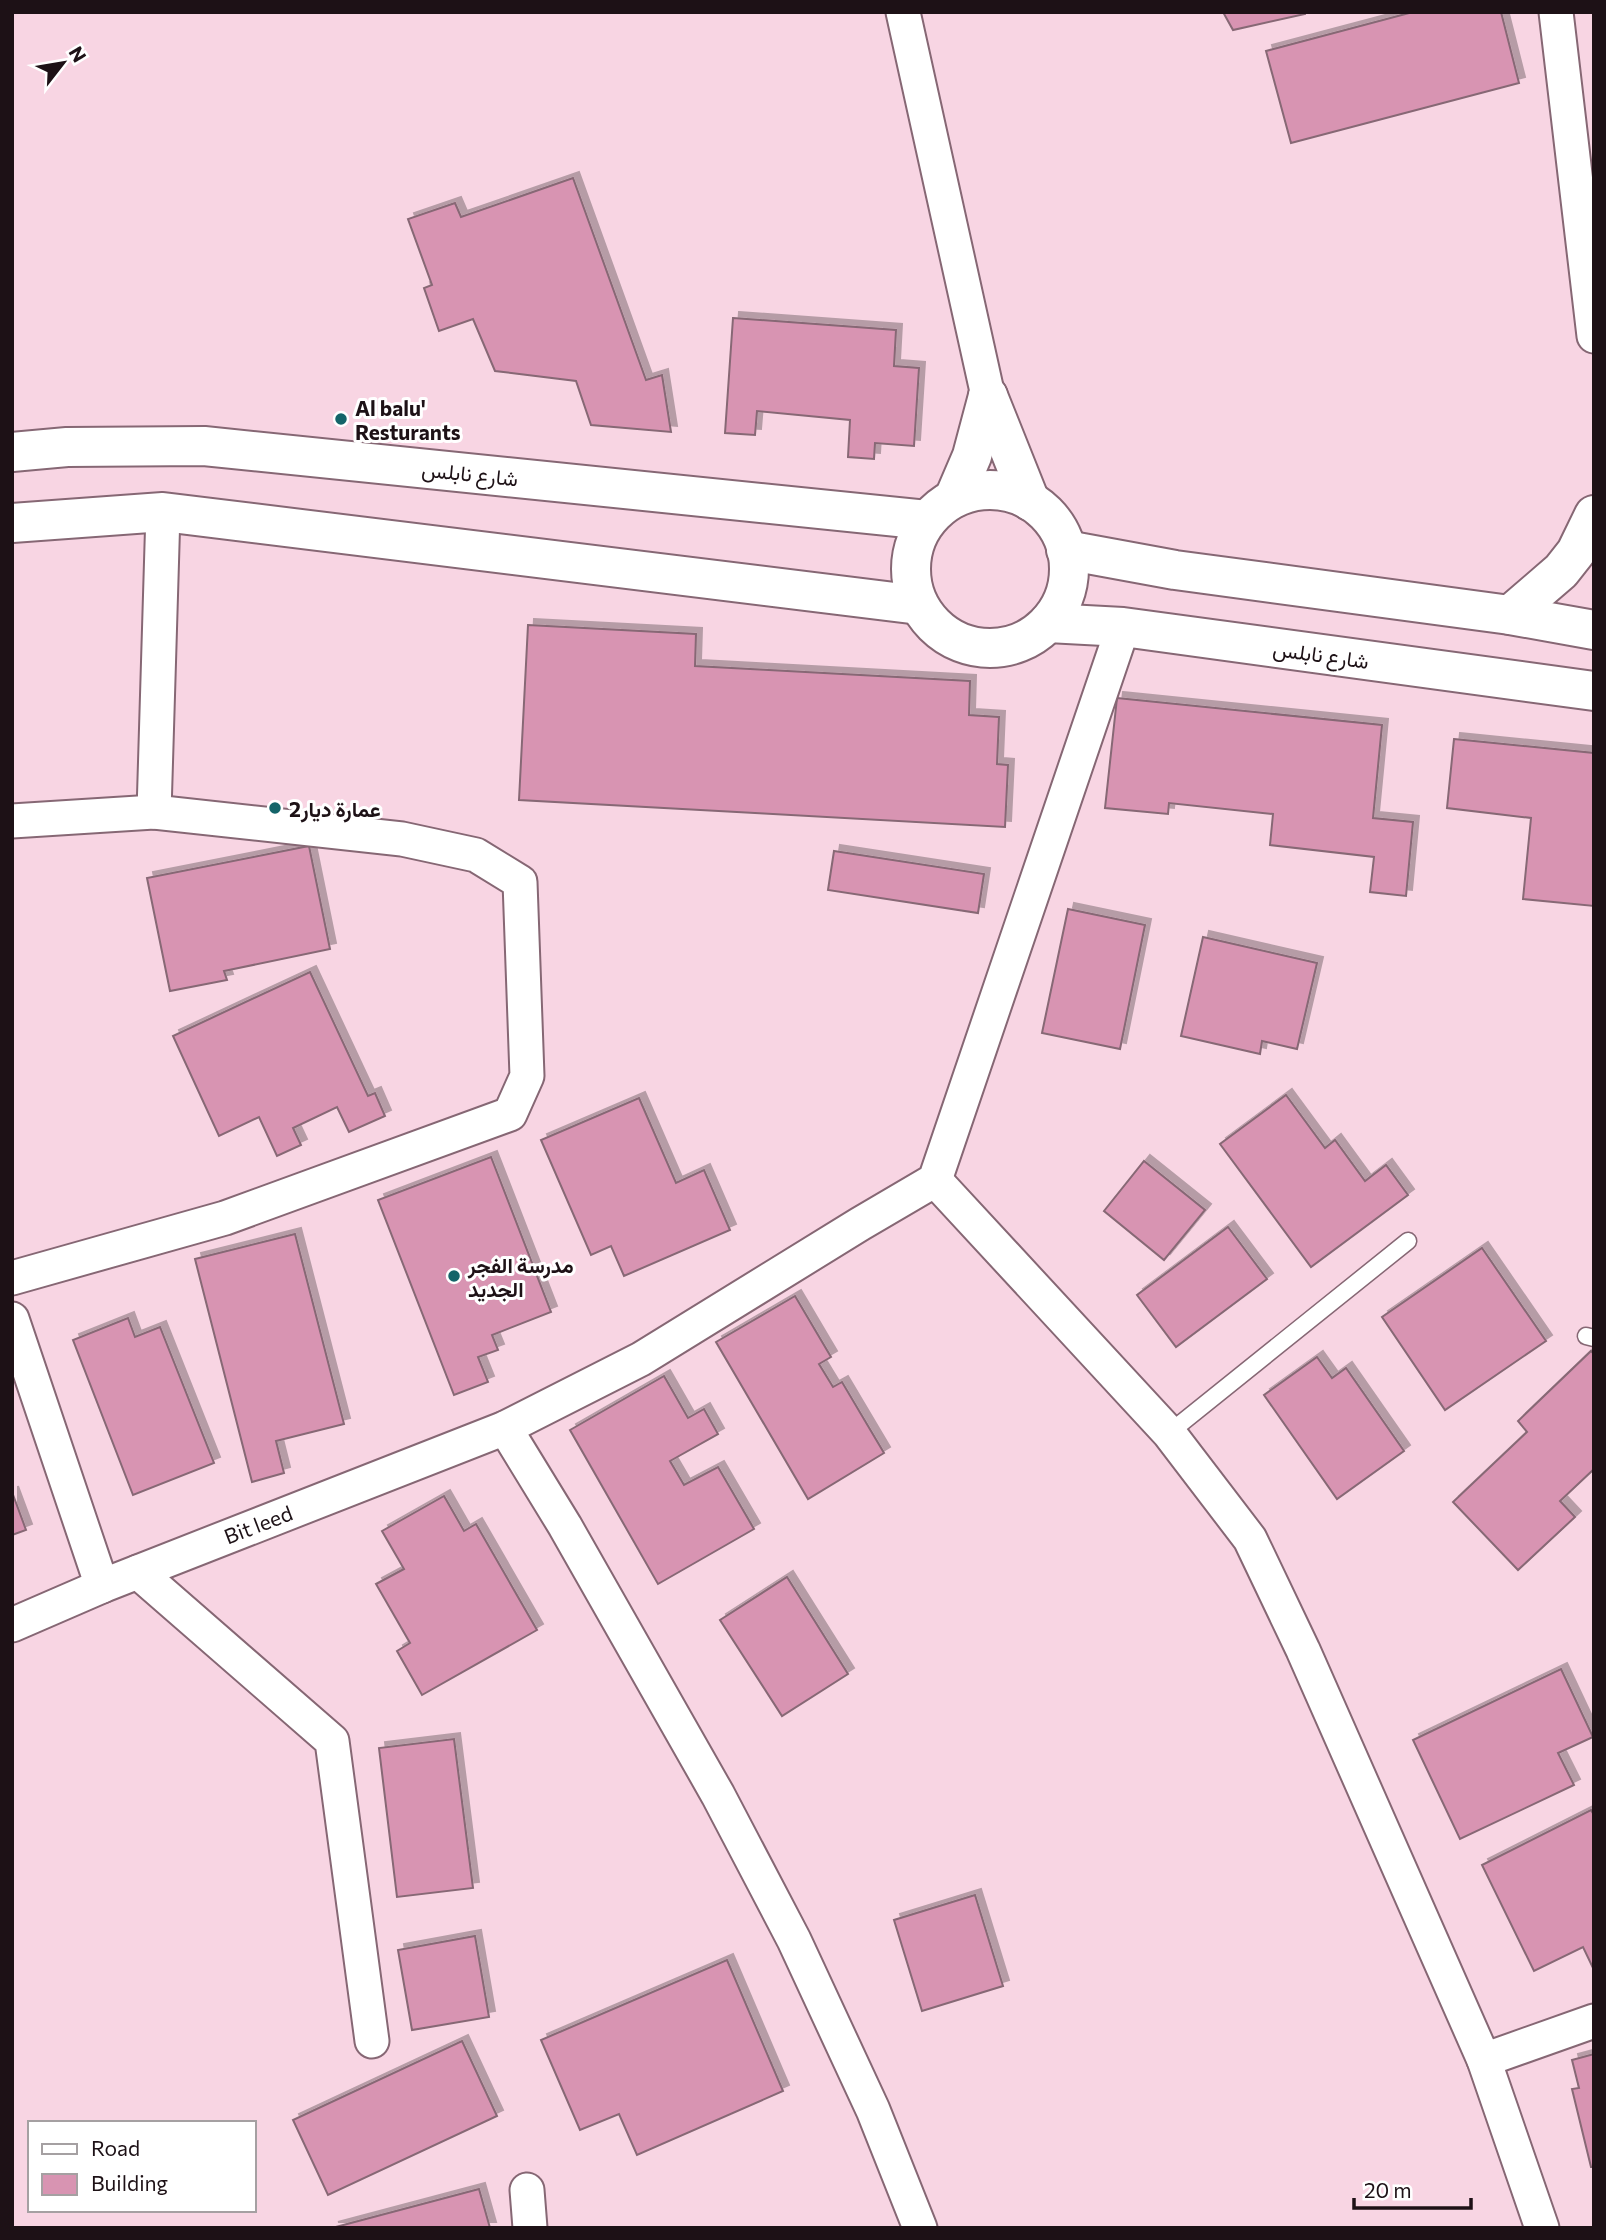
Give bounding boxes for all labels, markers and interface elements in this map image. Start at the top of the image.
north arrow [28,28,98,98]
text: N [64,42,92,66]
place label: Al balu' Resturants [355,395,461,444]
marker: Al balu' Resturants [333,411,349,427]
street label: شارع نابلس [420,456,519,493]
street label: شارع نابلس [1271,635,1371,676]
place label: عمارة ديار2 [289,796,381,823]
marker: عمارة ديار2 [267,800,283,816]
place label: مدرسة الفجر الجديد [467,1252,574,1302]
marker: مدرسة الفجر الجديد [446,1268,462,1284]
street label: Bit leed [220,1500,296,1548]
legend [28,2121,256,2212]
text: Road [91,2135,140,2160]
scale bar [1354,2166,1471,2210]
text: Building [91,2170,168,2195]
text: 20 m [1364,2177,1412,2202]

